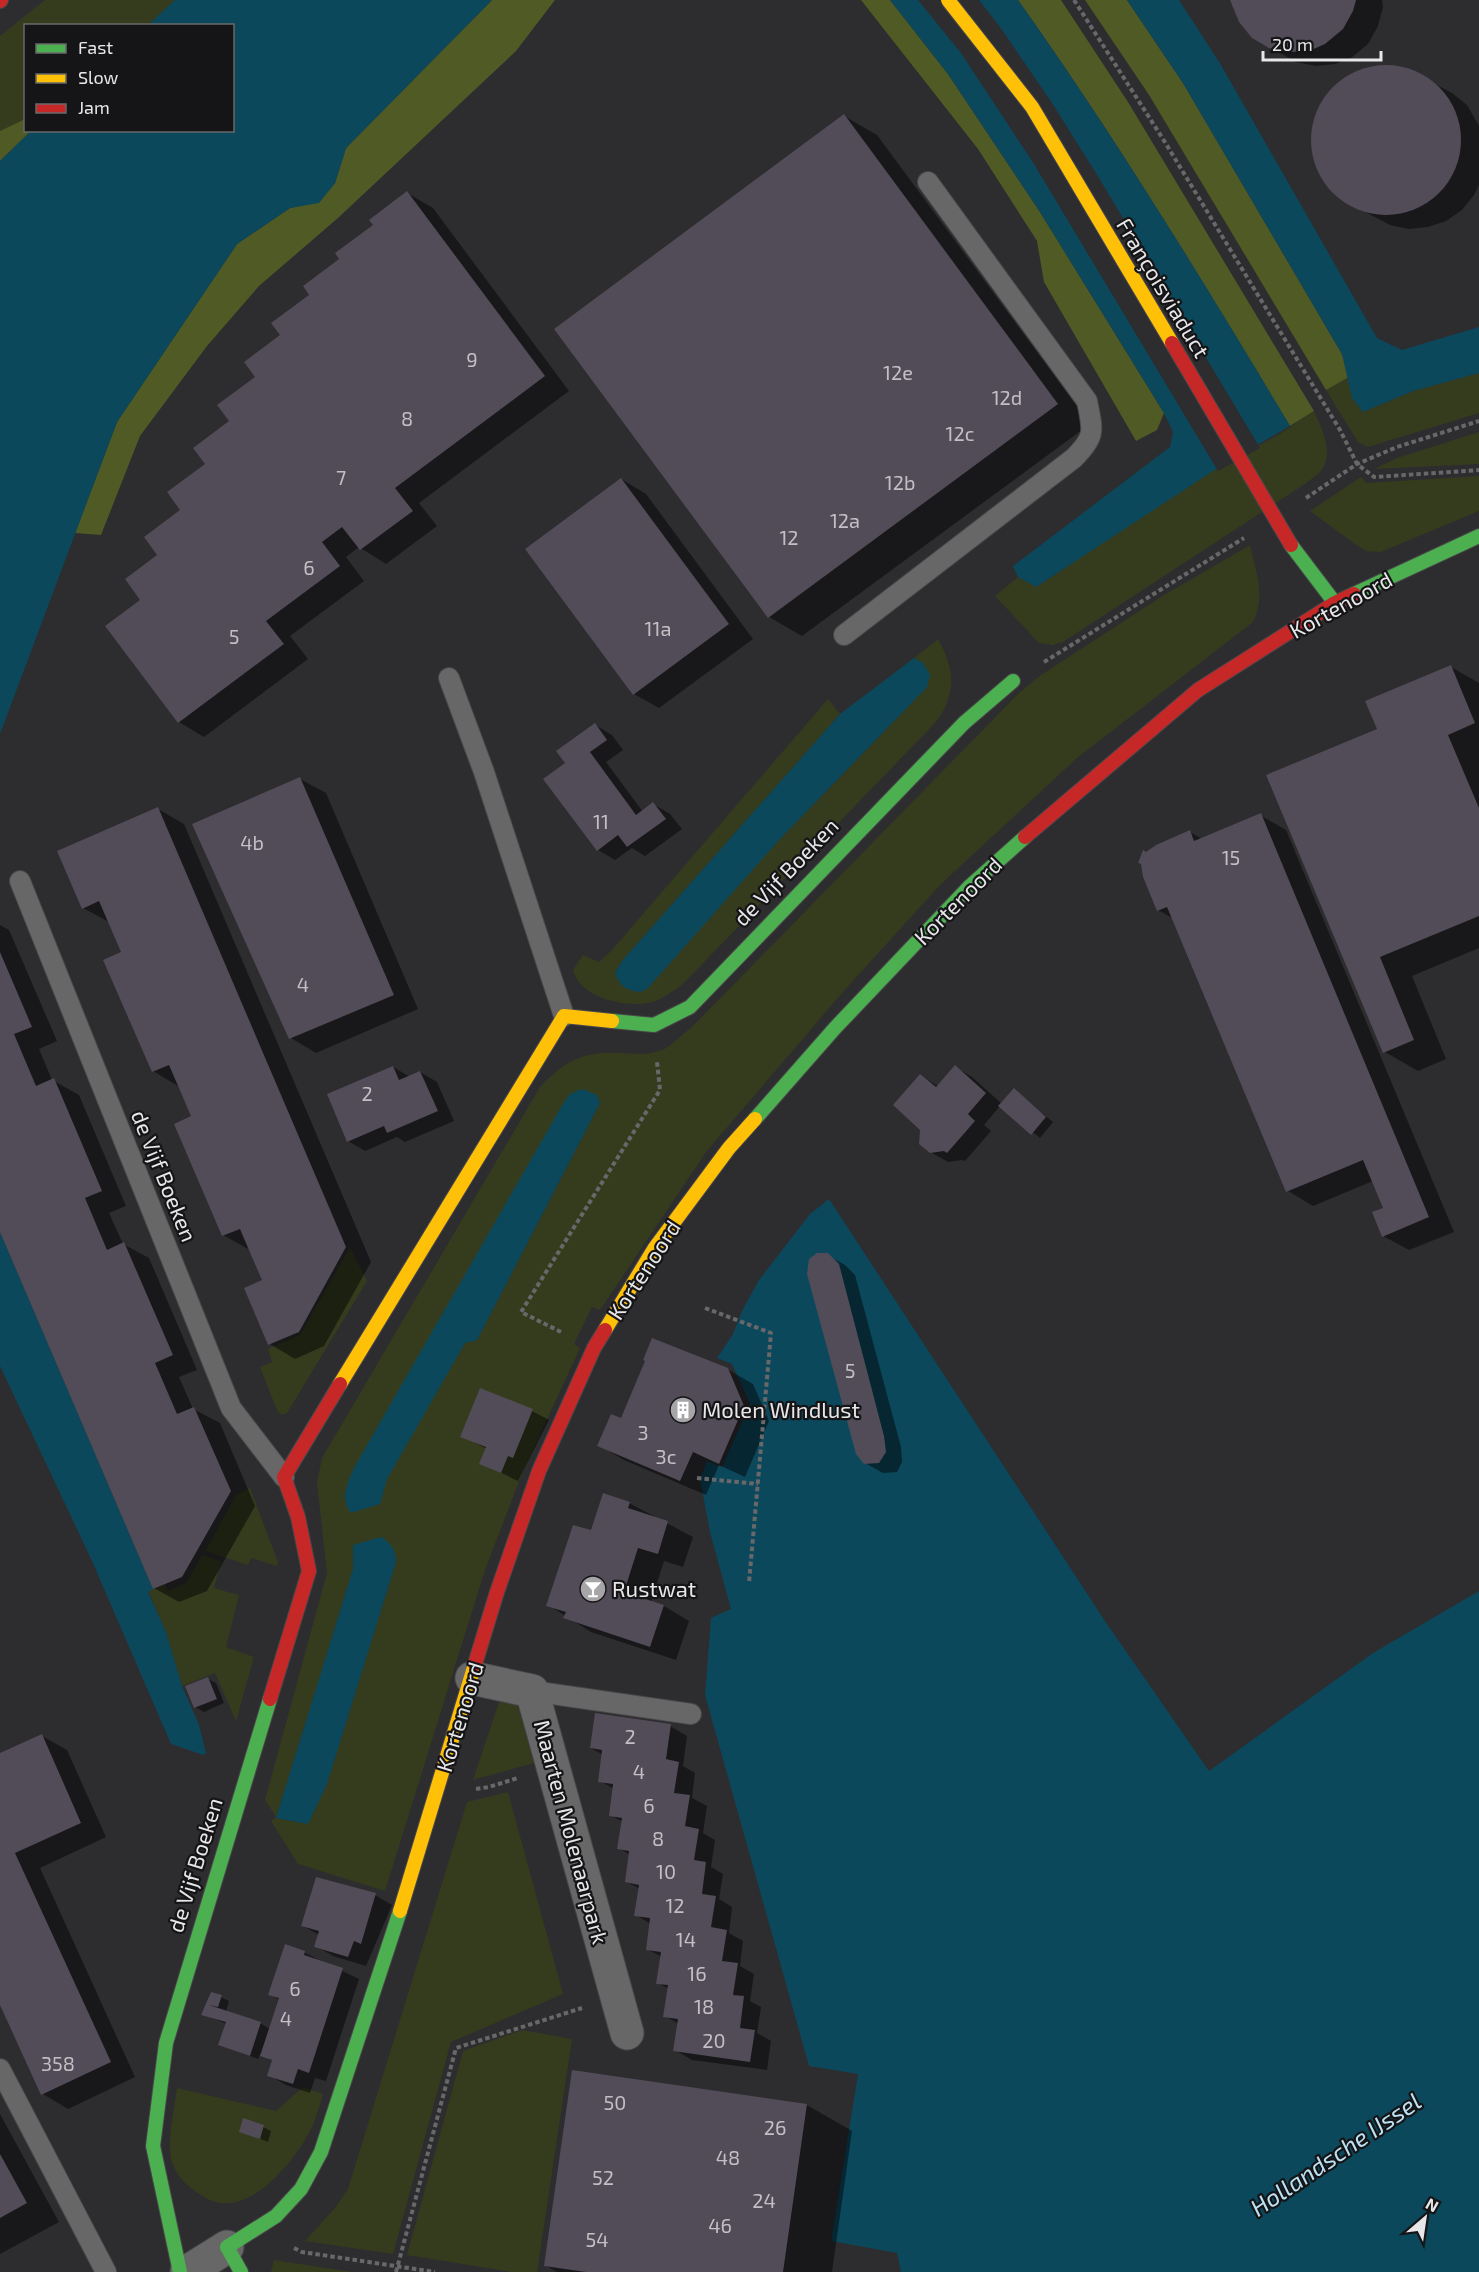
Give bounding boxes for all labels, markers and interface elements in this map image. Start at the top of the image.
legend [24,24,234,132]
scale bar [1263,24,1382,62]
text: 20 m [1272,33,1313,55]
text: Fast [78,36,113,58]
text: Slow [78,66,119,88]
text: Jam [78,96,110,118]
street label: Françoisviaduct [1110,213,1216,363]
house number: 9 [466,347,478,371]
house number: 12e [883,360,913,384]
house number: 12d [992,385,1022,409]
house number: 8 [401,406,413,430]
house number: 12c [946,421,975,445]
house number: 7 [336,465,346,489]
house number: 12b [885,470,915,494]
house number: 12a [830,508,860,532]
house number: 12 [779,525,799,549]
house number: 6 [303,555,315,579]
street label: Kortenoord [1285,565,1396,643]
house number: 11a [645,616,671,640]
house number: 5 [229,624,239,648]
house number: 11 [593,809,609,833]
street label: de Vijf Boeken [728,812,844,931]
house number: 4b [240,830,264,854]
house number: 15 [1222,845,1240,869]
street label: Kortenoord [908,851,1007,950]
house number: 4 [297,972,309,996]
house number: 2 [361,1081,373,1105]
street label: de Vijf Boeken [126,1106,203,1246]
street label: Kortenoord [601,1215,685,1324]
house number: 5 [845,1358,855,1382]
building icon: Molen Windlust [668,1395,698,1425]
place label: Molen Windlust [702,1396,860,1422]
house number: 3 [637,1420,649,1444]
house number: 3c [656,1444,677,1468]
bar icon: Rustwat [578,1574,608,1604]
place label: Rustwat [612,1575,696,1601]
street label: Kortenoord [430,1659,488,1775]
street label: Maarten Molenaarpark [530,1717,614,1947]
house number: 2 [624,1724,636,1748]
house number: 4 [633,1759,645,1783]
house number: 6 [643,1793,655,1817]
street label: de Vijf Boeken [161,1794,228,1935]
house number: 8 [652,1826,664,1850]
house number: 10 [656,1859,676,1883]
house number: 12 [665,1893,685,1917]
house number: 14 [676,1927,696,1951]
house number: 16 [687,1961,707,1985]
house number: 6 [289,1976,301,2000]
house number: 18 [694,1994,714,2018]
house number: 4 [280,2006,292,2030]
house number: 20 [702,2028,726,2052]
house number: 358 [41,2051,75,2075]
water label: Hollandsche IJssel [1244,2086,1426,2222]
house number: 50 [604,2090,626,2114]
house number: 26 [764,2115,786,2139]
house number: 48 [716,2145,740,2169]
house number: 52 [592,2165,614,2189]
house number: 24 [752,2188,776,2212]
north arrow [1395,2188,1455,2248]
text: N [1423,2193,1442,2216]
house number: 46 [708,2213,732,2237]
house number: 54 [585,2227,609,2251]

